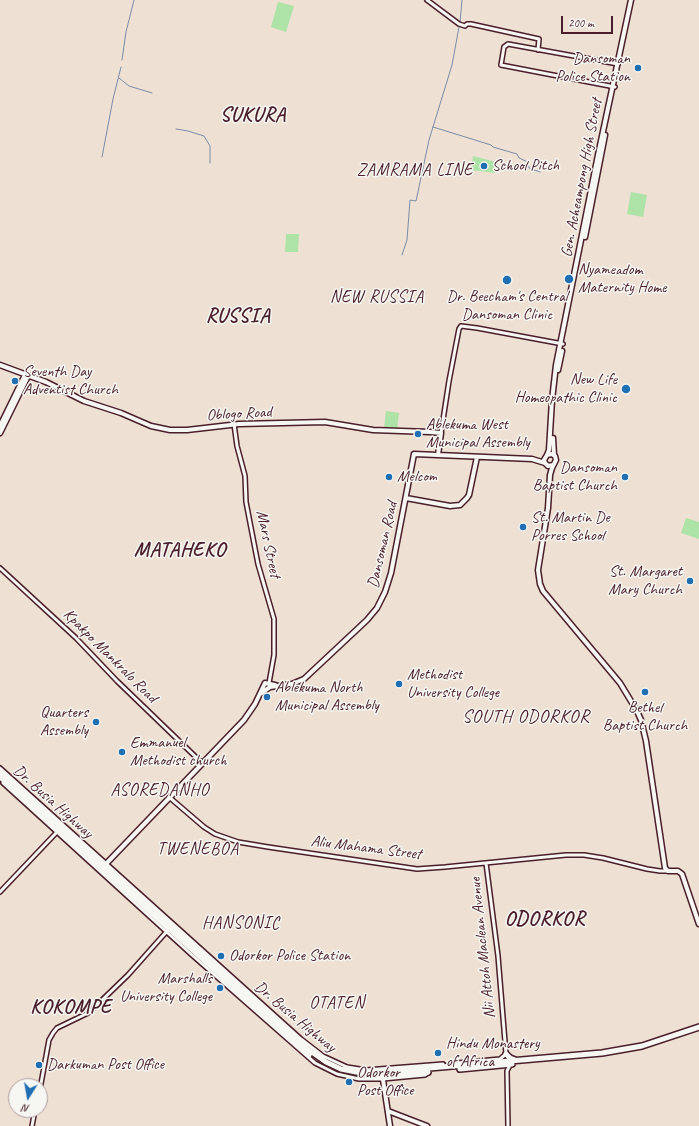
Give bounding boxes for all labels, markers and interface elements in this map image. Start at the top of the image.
scale bar [563,8,615,34]
text: 200 m [568,15,594,31]
place label: Dansoman Police Station [556,49,630,87]
marker: Dansoman Police Station [633,63,643,73]
street label: Gen. Acheampong High Street [557,97,607,259]
district label: SUKURA [220,104,286,128]
place label: School Pitch [492,156,559,176]
district label: ZAMRAMA LINE [357,161,473,181]
marker: School Pitch [479,161,489,171]
place label: Nyameadom Maternity Home [578,260,666,298]
marker: Nyameadom Maternity Home [563,273,575,285]
marker: Dr. Beecham's Central Dansoman Clinic [501,274,513,286]
place label: Dr. Beecham's Central Dansoman Clinic [447,287,567,325]
district label: NEW RUSSIA [330,288,424,308]
district label: RUSSIA [206,305,270,329]
place label: Seventh Day Adventist Church [23,362,118,400]
place label: New Life Homeopathic Clinic [515,370,617,408]
marker: Seventh Day Adventist Church [10,376,20,386]
marker: New Life Homeopathic Clinic [620,383,632,395]
street label: Oblogo Road [206,403,272,425]
place label: Ablekuma West Municipal Assembly [426,415,530,453]
marker: Ablekuma West Municipal Assembly [413,429,423,439]
place label: Dansoman Baptist Church [533,458,617,496]
place label: Melcom [397,467,437,487]
marker: Melcom [384,472,394,482]
marker: Dansoman Baptist Church [620,472,630,482]
street label: Dansoman Road [364,500,402,590]
place label: St. Martin De Porres School [531,508,610,546]
street label: Mars Street [251,509,285,579]
marker: St. Martin De Porres School [518,522,528,532]
district label: MATAHEKO [133,539,227,563]
place label: St. Margaret Mary Church [608,562,682,600]
marker: St. Margaret Mary Church [685,576,695,586]
street label: Kpakpo Mankralo Road [59,605,161,707]
place label: Methodist University College [407,665,499,703]
place label: Ablekuma North Municipal Assembly [275,678,379,716]
marker: Methodist University College [394,679,404,689]
marker: Bethel Baptist Church [640,687,650,697]
marker: Ablekuma North Municipal Assembly [262,692,272,702]
place label: Bethel Baptist Church [603,698,687,736]
place label: Quarters Assembly [40,703,88,741]
district label: SOUTH ODORKOR [463,706,589,728]
marker: Quarters Assembly [91,717,101,727]
place label: Emmanuel Methodist church [130,733,226,771]
marker: Emmanuel Methodist church [117,747,127,757]
street label: Dr. Busia Highway [9,761,97,843]
district label: ASOREDANHO [111,781,209,801]
street label: Aliu Mahama Street [310,832,422,864]
district label: TWENEBOA [157,840,239,860]
street label: Nii Attoh Maclean Avenue [466,877,500,1019]
district label: ODORKOR [505,908,585,932]
district label: HANSONIC [202,914,280,934]
place label: Odorkor Police Station [229,946,350,966]
marker: Odorkor Police Station [216,951,226,961]
place label: Marshalls University College [120,969,212,1007]
street label: Dr. Busia Highway [250,977,340,1057]
marker: Marshalls University College [215,983,225,993]
district label: OTATEN [309,994,365,1014]
district label: KOKOMPE [30,996,112,1020]
place label: Hindu Monastery of Africa [446,1034,539,1072]
marker: Hindu Monastery of Africa [433,1048,443,1058]
place label: Darkuman Post Office [47,1055,164,1075]
marker: Darkuman Post Office [34,1060,44,1070]
place label: Odorkor Post Office [357,1063,413,1101]
marker: Odorkor Post Office [344,1077,354,1087]
north arrow [8,1078,48,1118]
text: N [21,1101,31,1116]

